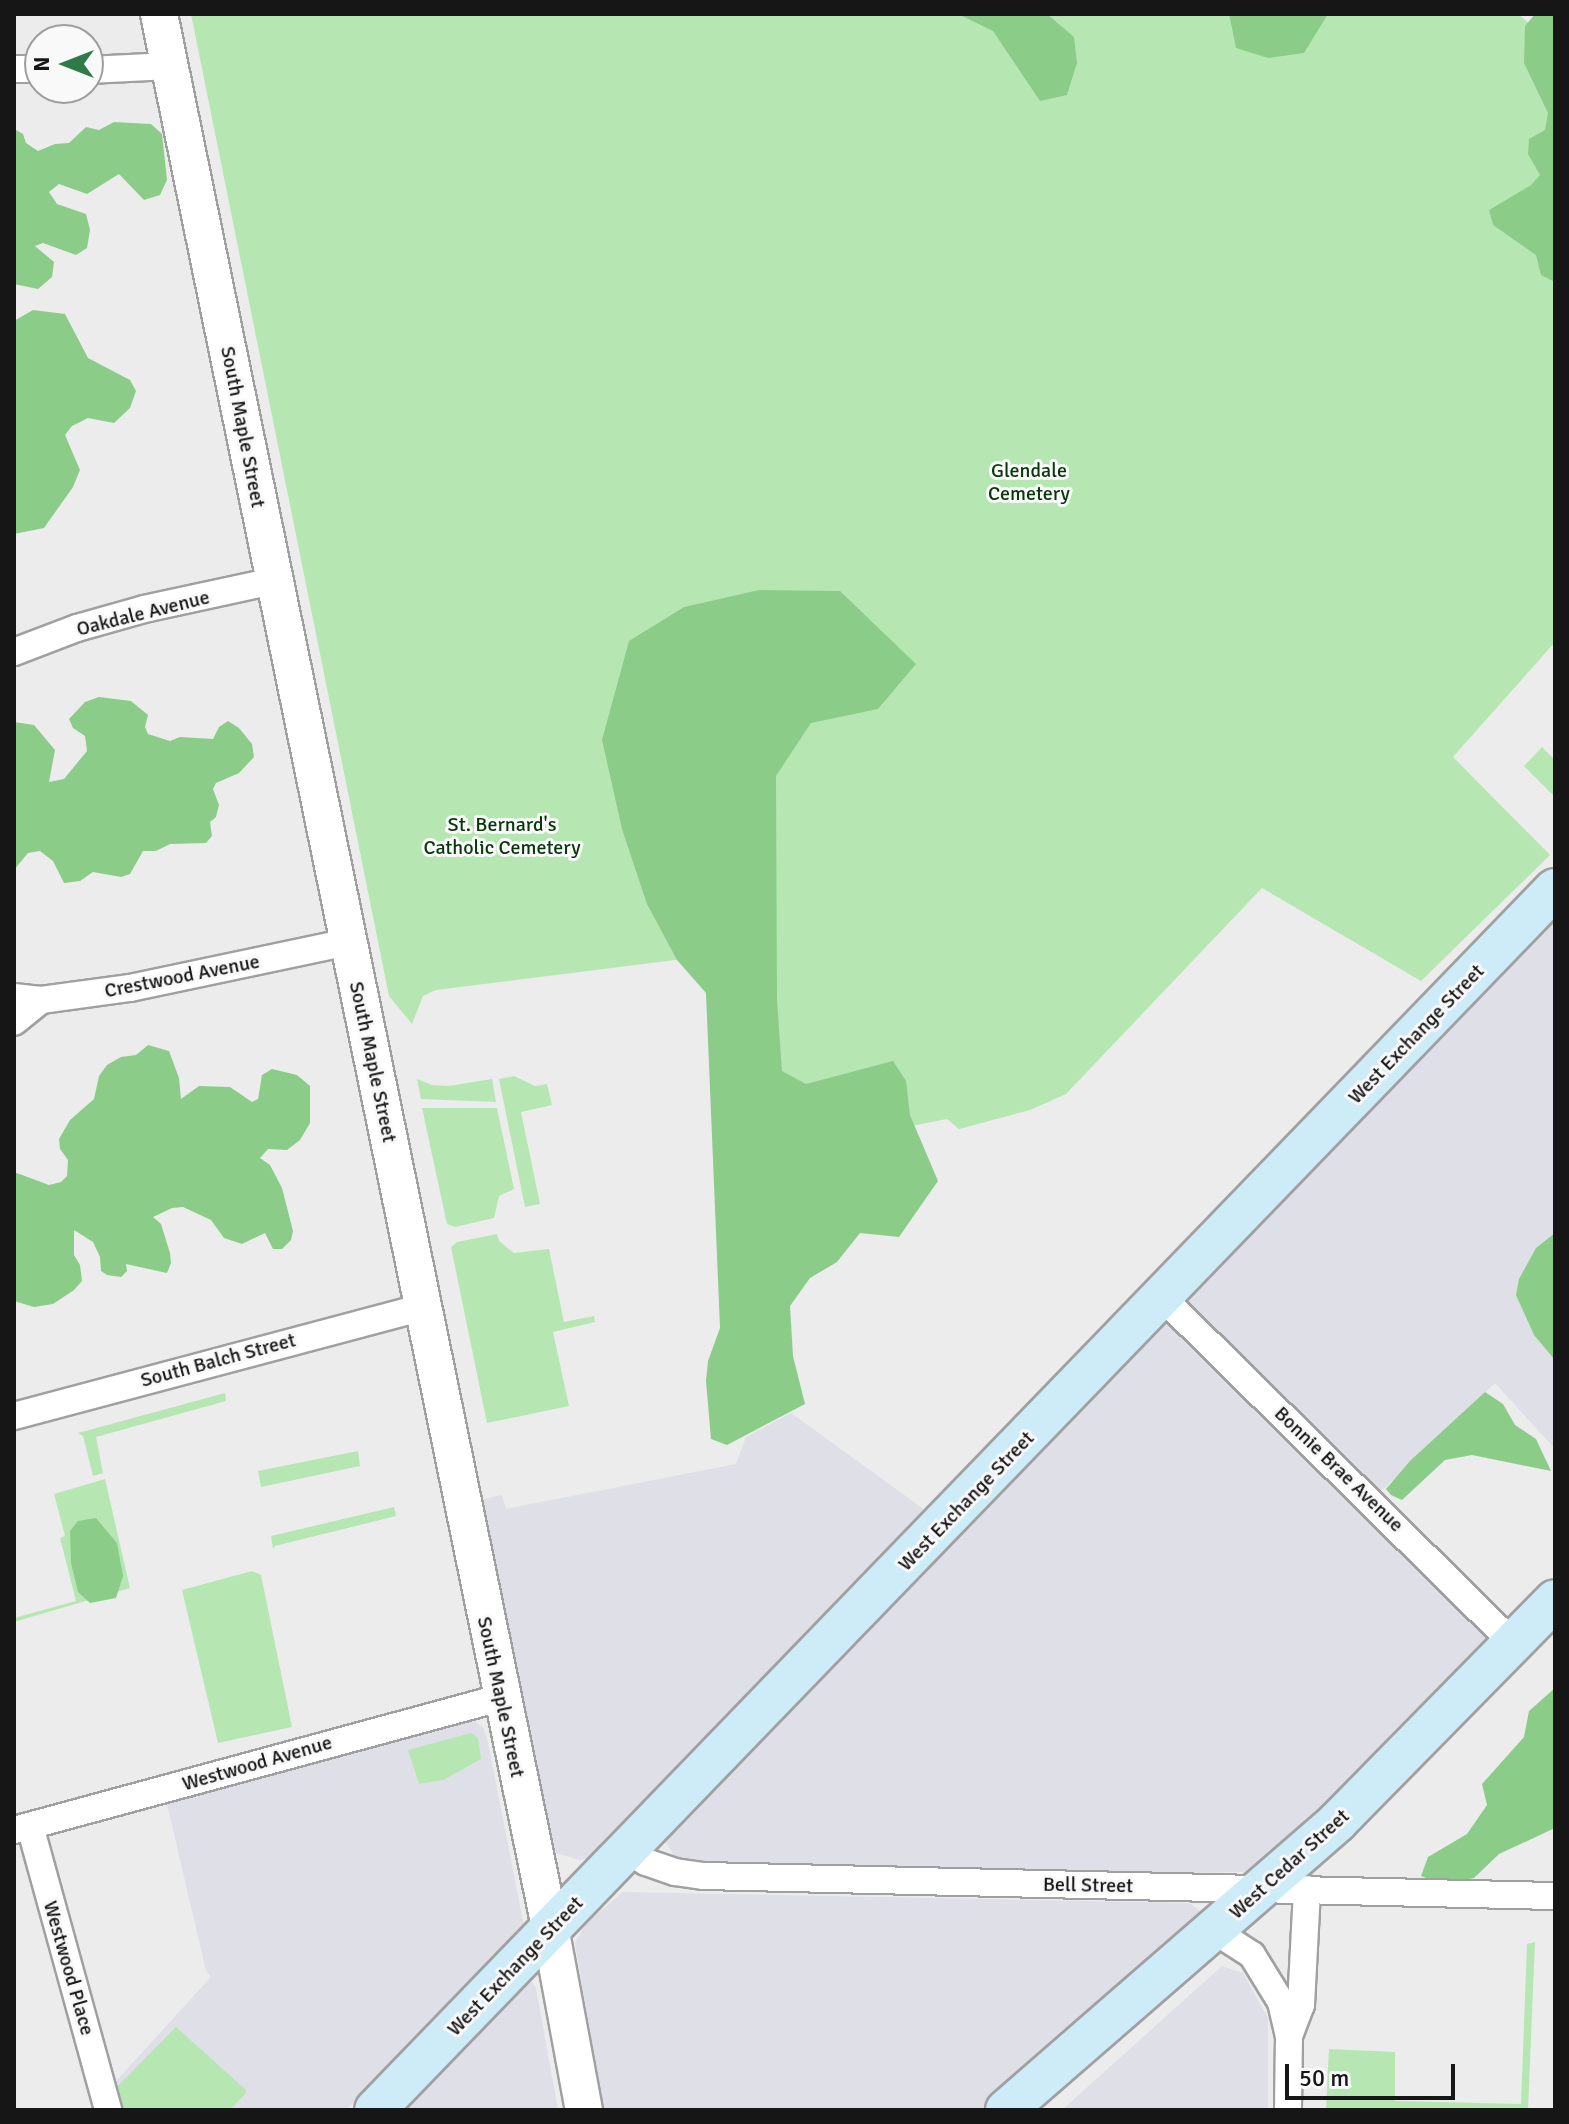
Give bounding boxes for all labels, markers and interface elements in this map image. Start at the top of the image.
north arrow [24,24,104,104]
text: N [28,56,55,72]
street label: South Maple Street [216,344,270,510]
park label: Glendale Cemetery [988,458,1070,505]
street label: Oakdale Avenue [74,585,212,641]
park label: St. Bernard's Catholic Cemetery [423,813,581,860]
street label: Crestwood Avenue [102,949,262,1003]
street label: West Exchange Street [1343,959,1489,1109]
street label: South Maple Street [344,979,402,1145]
street label: South Balch Street [138,1328,298,1392]
street label: Bonnie Brae Avenue [1269,1401,1409,1537]
street label: West Exchange Street [893,1426,1039,1576]
street label: South Maple Street [472,1614,530,1780]
street label: Westwood Avenue [179,1730,335,1796]
street label: West Cedar Street [1224,1804,1354,1924]
street label: Bell Street [1043,1872,1133,1898]
street label: West Exchange Street [442,1891,588,2041]
street label: Westwood Place [38,1898,100,2038]
scale bar [1289,2048,1459,2098]
text: 50 m [1299,2063,1349,2093]

